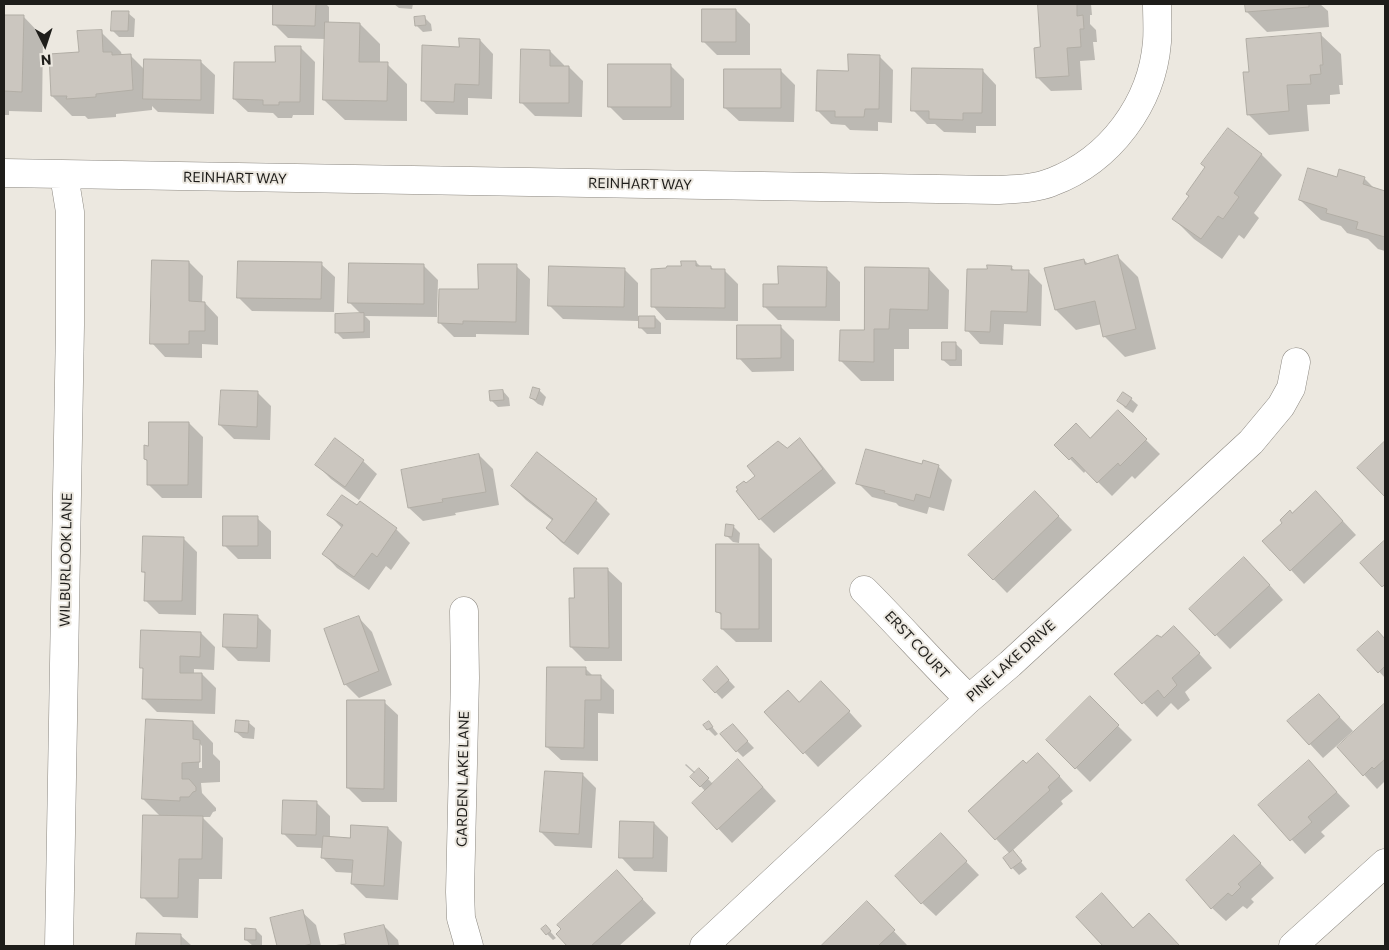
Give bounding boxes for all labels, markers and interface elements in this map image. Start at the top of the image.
north arrow [20,20,70,70]
text: N [40,52,52,69]
street label: REINHART WAY [183,169,287,187]
street label: REINHART WAY [588,175,692,193]
street label: WILBURLOOK LANE [56,493,76,627]
street label: ERST COURT [881,608,953,682]
street label: PINE LAKE DRIVE [963,617,1059,705]
street label: GARDEN LAKE LANE [453,711,473,847]

